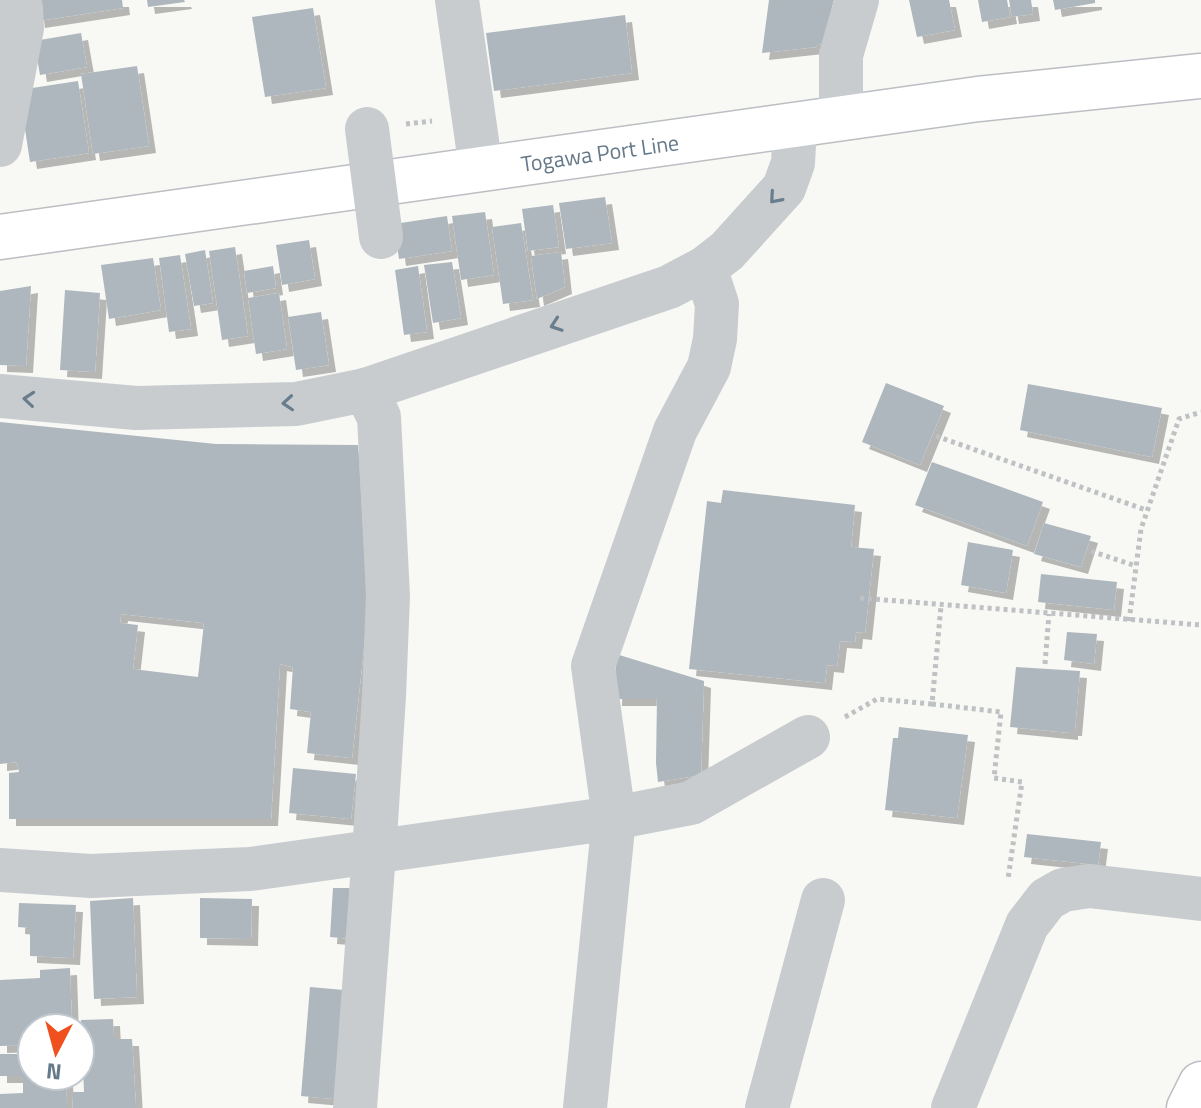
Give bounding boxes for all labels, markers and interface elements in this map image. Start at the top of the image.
street label: Togawa Port Line [519,125,681,181]
one-way arrow [770,188,785,203]
one-way arrow [550,316,564,332]
one-way arrow [22,391,35,408]
one-way arrow [281,394,294,411]
north arrow [16,1012,96,1092]
text: N [45,1054,63,1090]

